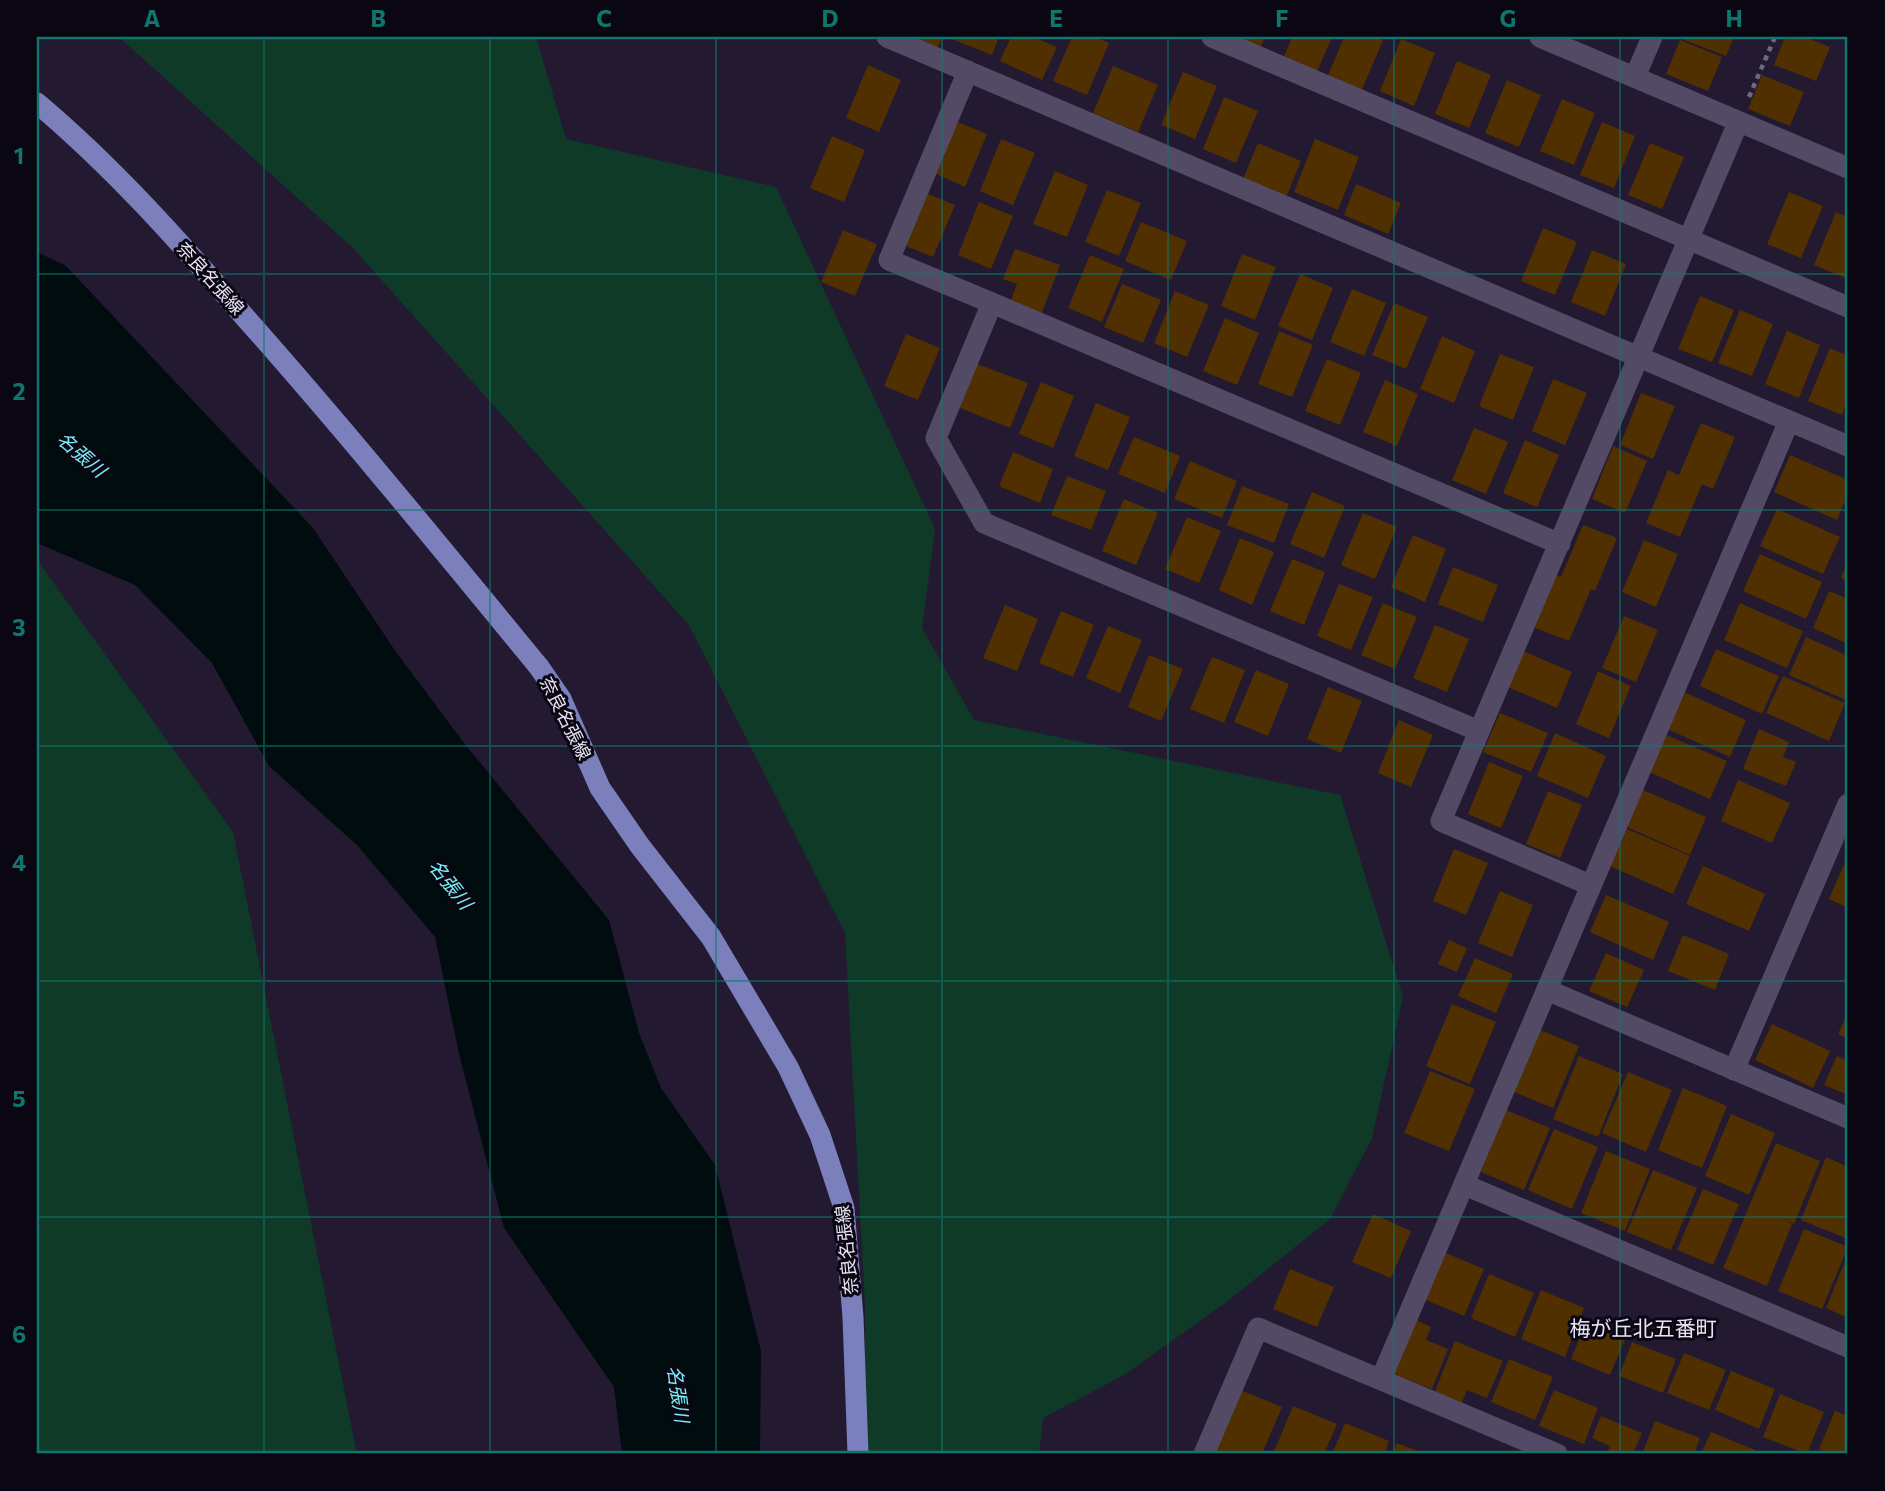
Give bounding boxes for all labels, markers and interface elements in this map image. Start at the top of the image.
text: A [144,4,161,32]
text: B [370,4,386,32]
text: C [596,4,612,32]
text: D [822,4,839,32]
text: E [1049,4,1063,32]
text: F [1275,4,1289,32]
text: G [1500,4,1516,32]
text: H [1725,4,1743,32]
text: 1 [14,141,24,169]
street label: 奈良名張線 [173,237,249,319]
text: 2 [12,377,26,405]
water label: 名張川 [53,427,113,483]
text: 3 [12,613,26,641]
street label: 奈良名張線 [536,673,596,763]
text: 4 [12,848,26,876]
water label: 名張川 [424,854,479,915]
text: 5 [12,1084,26,1112]
street label: 奈良名張線 [830,1204,862,1296]
district label: 梅が丘北五番町 [1570,1315,1717,1340]
text: 6 [12,1320,26,1348]
water label: 名張川 [664,1364,695,1426]

